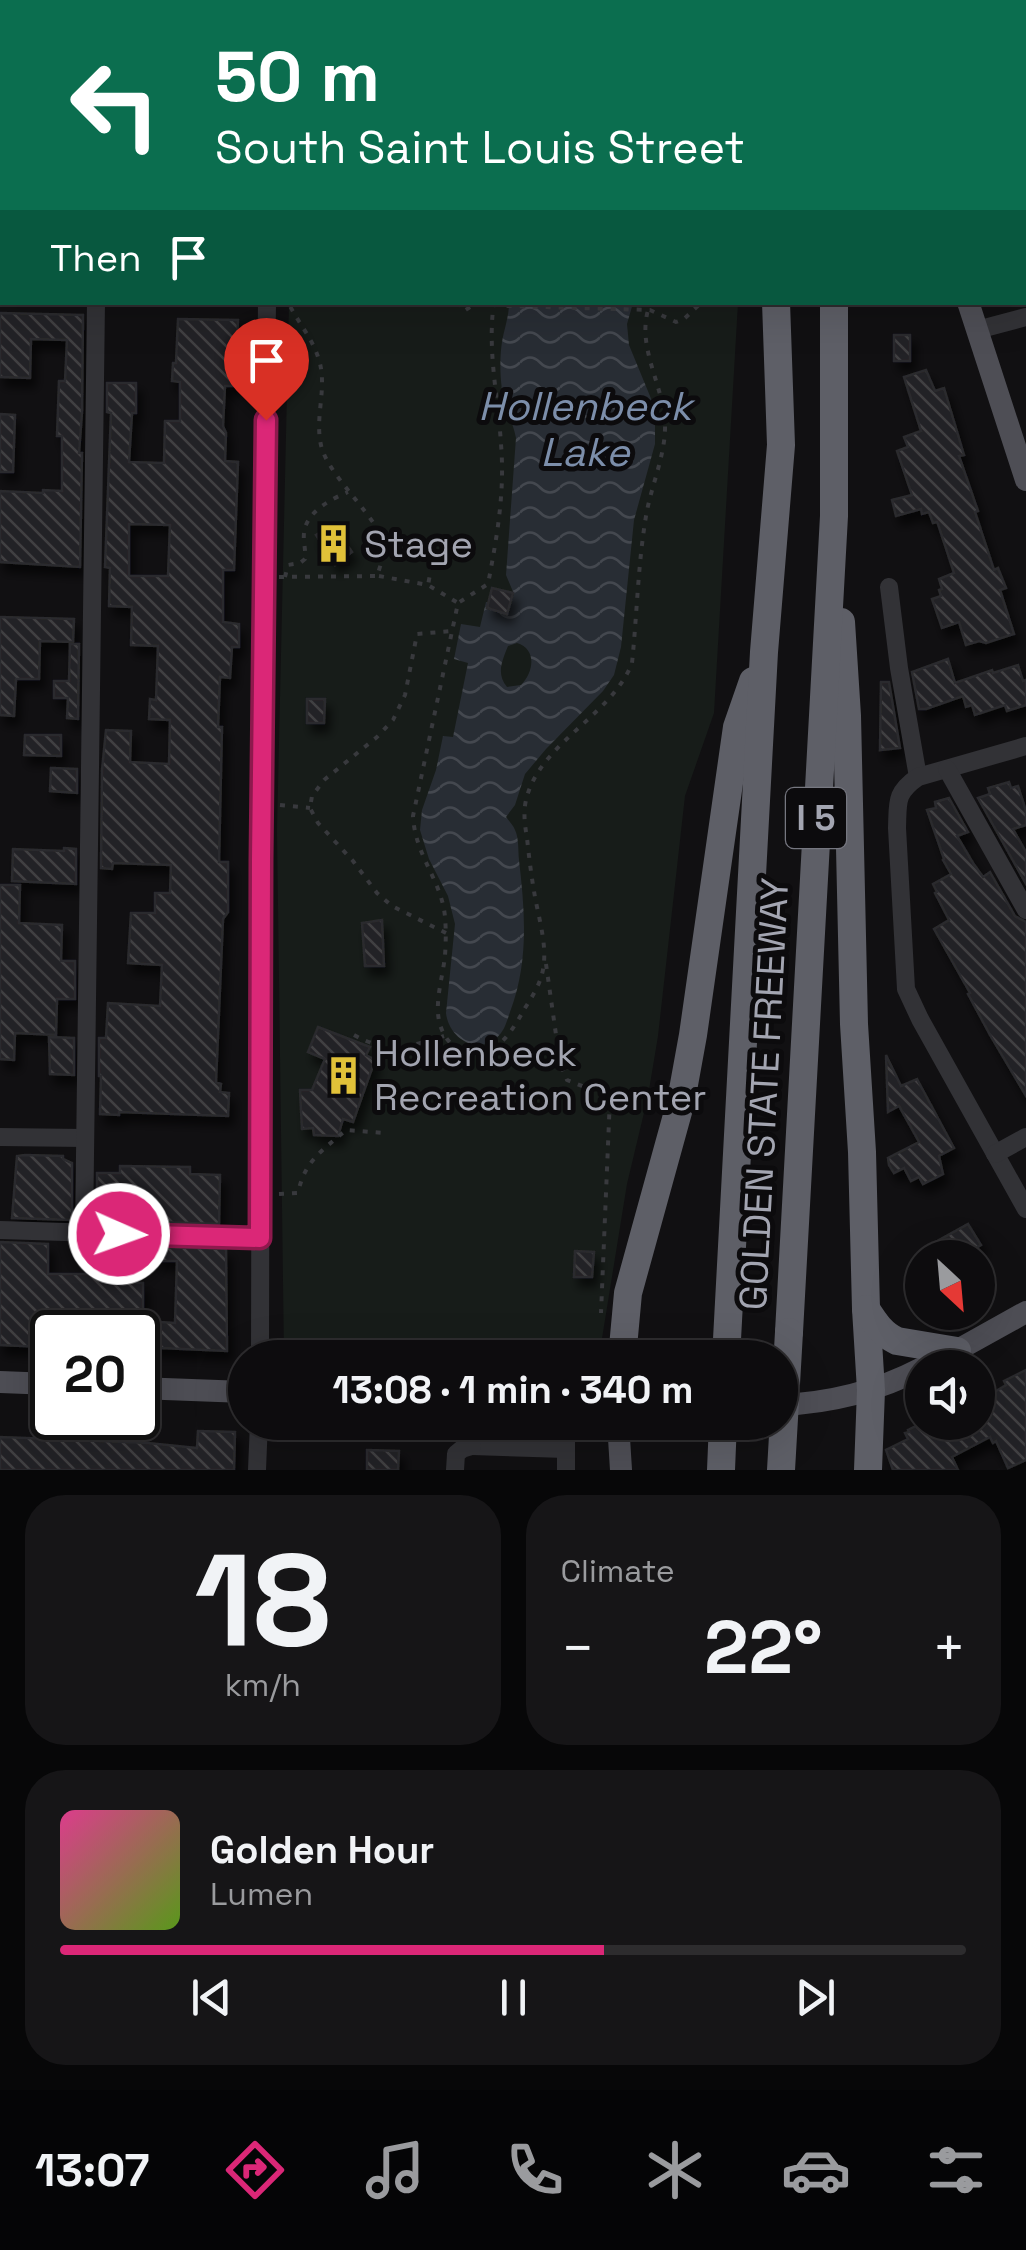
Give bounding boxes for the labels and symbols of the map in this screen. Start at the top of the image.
pin [224,318,309,421]
water label: Hollenbeck Lake [478,381,696,478]
place label: Stage [364,520,473,568]
building icon: Stage [313,523,355,565]
road number: I 5 [786,788,846,848]
street label: GOLDEN STATE FREEWAY [729,877,799,1311]
place label: Hollenbeck Recreation Center [374,1029,707,1121]
building icon: Hollenbeck Recreation Center [323,1054,365,1096]
position arrow [67,1182,171,1286]
north arrow [905,1240,995,1330]
speed limit sign: 20 [30,1310,160,1440]

